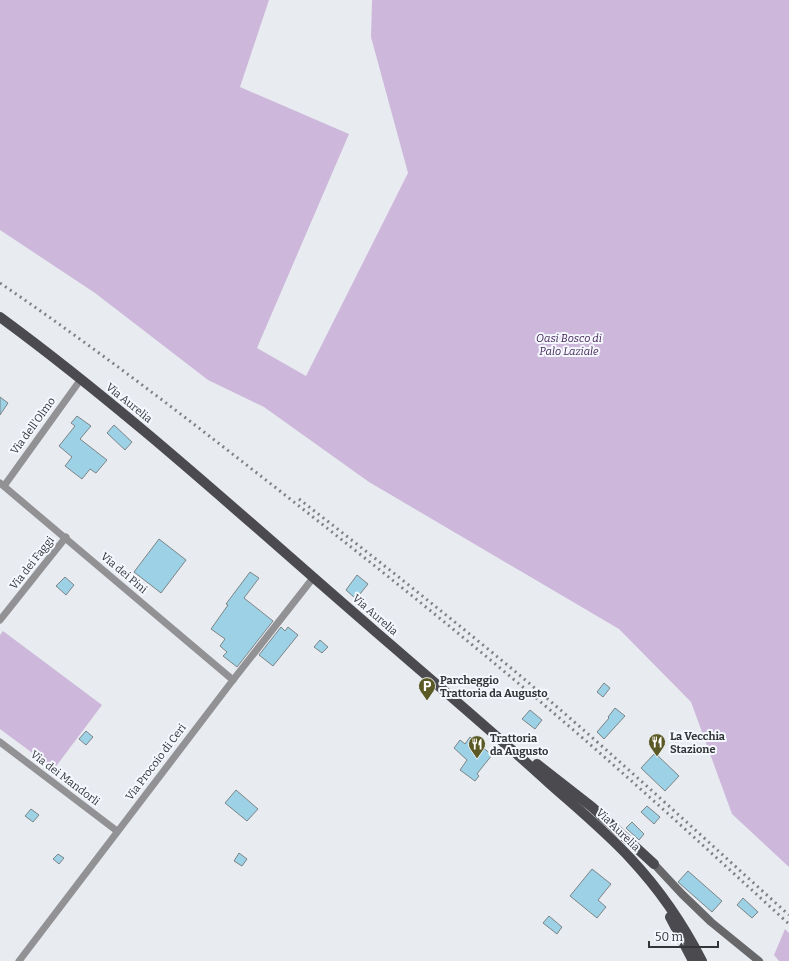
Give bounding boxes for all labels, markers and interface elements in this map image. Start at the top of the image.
park label: Oasi Bosco di Palo Laziale [536,332,602,358]
street label: Via Aurelia [103,380,155,426]
street label: Via dell'Olmo [8,395,58,457]
street label: Via dei Faggi [7,533,57,592]
street label: Via dei Pini [98,550,150,597]
street label: Via Aurelia [350,592,400,638]
place label: Parcheggio Trattoria da Augusto [440,674,548,700]
parking icon: Parcheggio Trattoria da Augusto [417,676,437,701]
street label: Via Procoio di Ceri [123,721,189,803]
place label: La Vecchia Stazione [670,730,726,756]
place label: Trattoria da Augusto [490,732,548,758]
restaurant icon: La Vecchia Stazione [647,732,667,757]
restaurant icon: Trattoria da Augusto [467,734,487,759]
street label: Via dei Mandorli [28,748,103,809]
street label: Via Aurelia [593,806,643,854]
scale bar [649,923,718,949]
text: 50 m [655,930,684,944]

